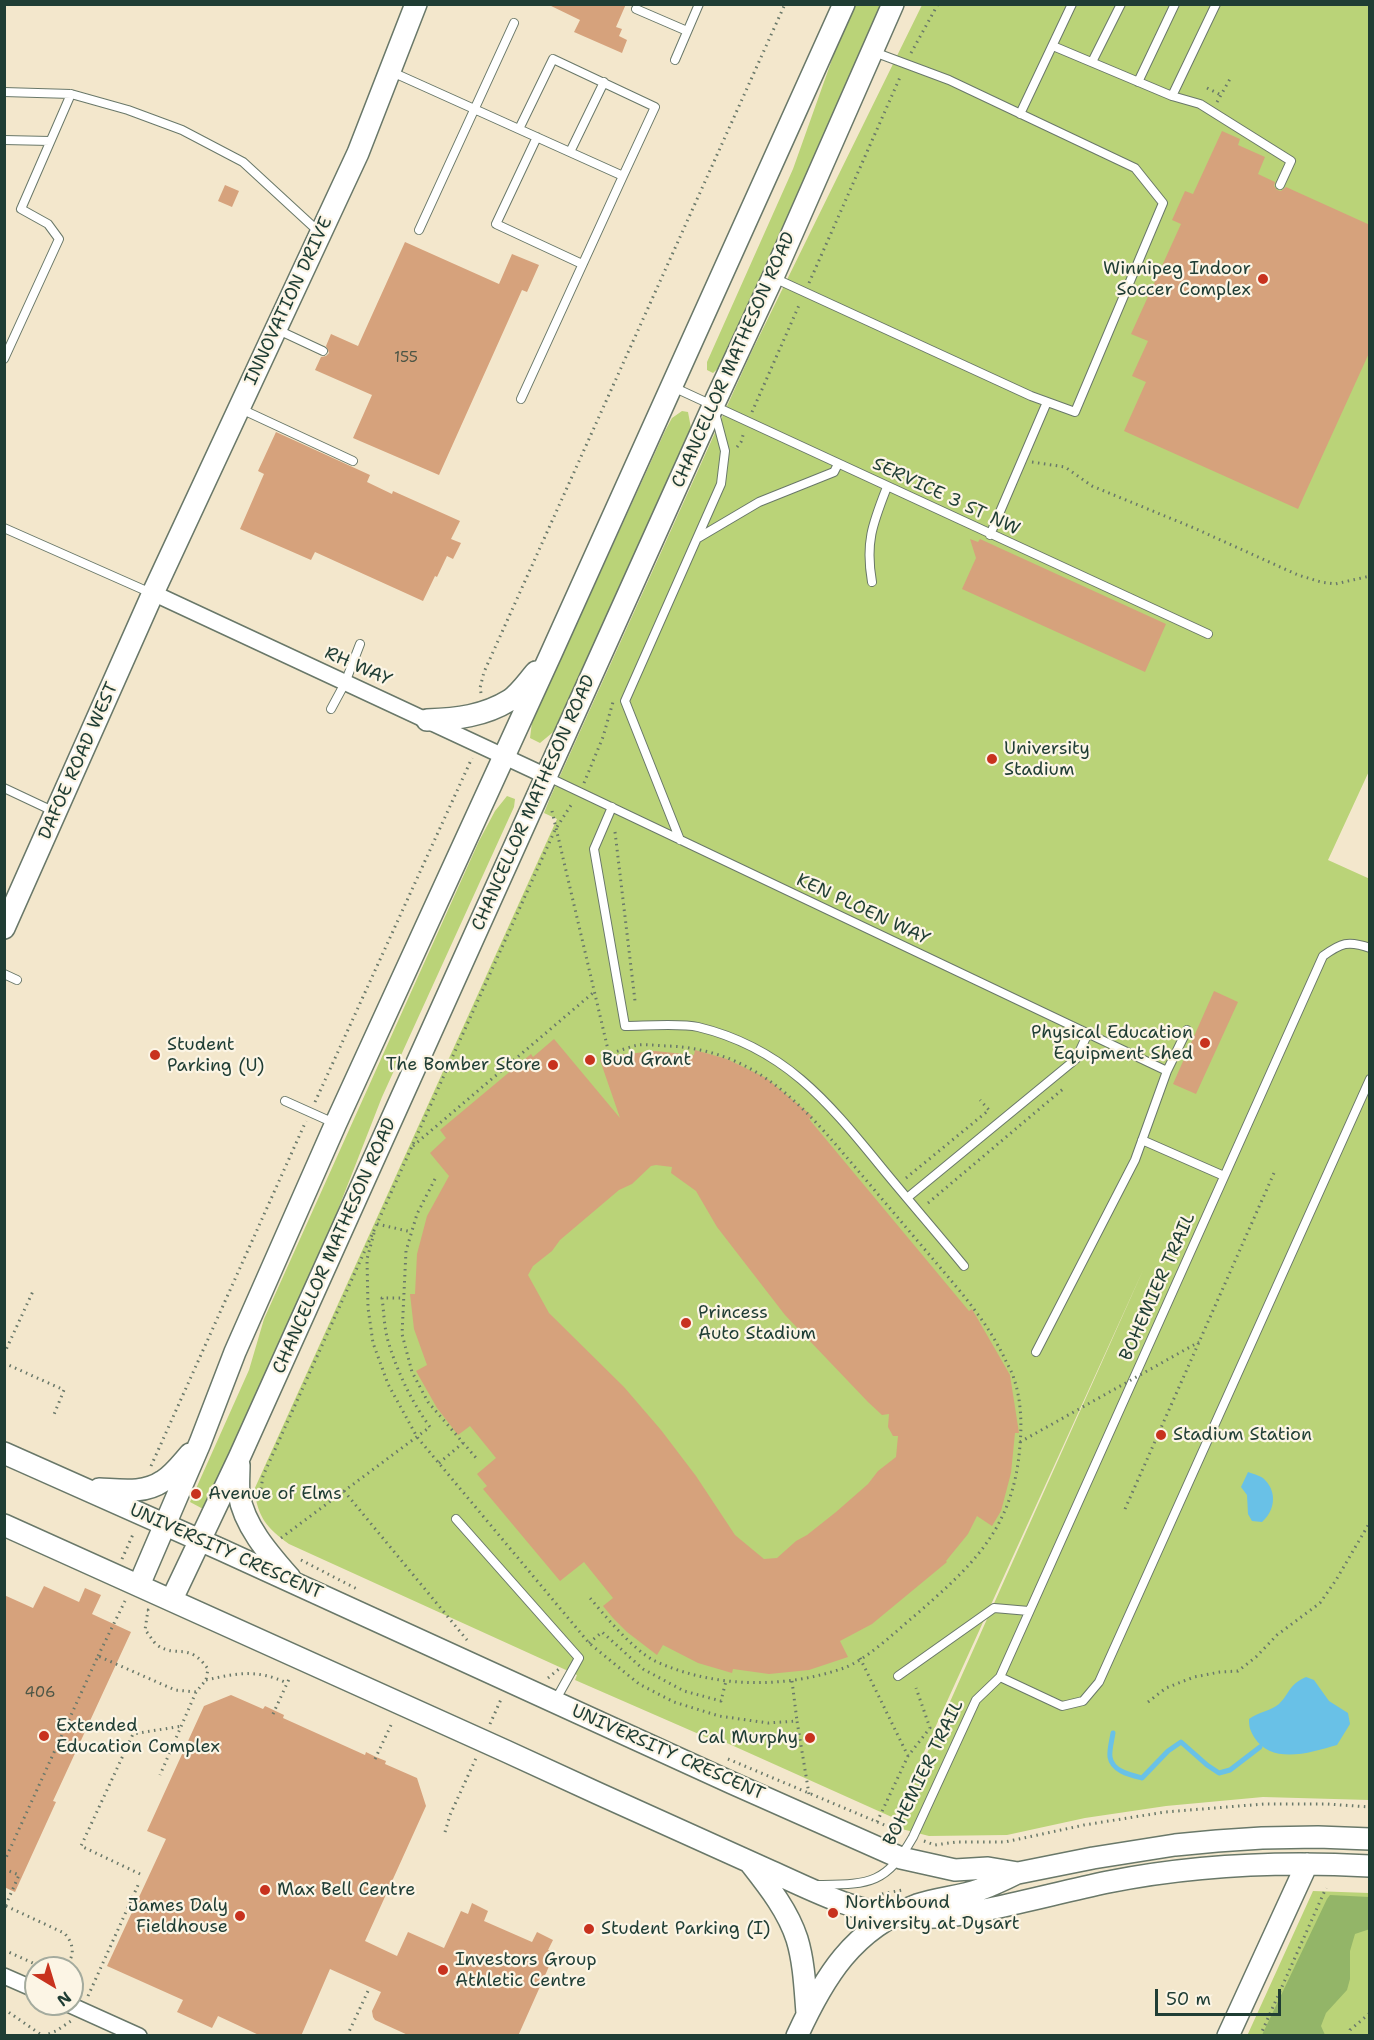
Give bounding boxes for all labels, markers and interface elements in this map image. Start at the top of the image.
street label: INNOVATION DRIVE [241,214,337,388]
street label: CHANCELLOR MATHESON ROAD [668,229,800,491]
place label: Winnipeg Indoor Soccer Complex [1103,258,1251,300]
marker: Winnipeg Indoor Soccer Complex [1256,272,1270,286]
house number: 155 [394,349,418,367]
street label: SERVICE 3 ST NW [869,453,1023,541]
street label: RH WAY [321,643,395,691]
street label: CHANCELLOR MATHESON ROAD [468,672,600,934]
street label: DAFOE ROAD WEST [35,679,123,843]
place label: University Stadium [1004,738,1090,780]
marker: University Stadium [985,752,999,766]
street label: KEN PLOEN WAY [793,870,933,950]
place label: Physical Education Equipment Shed [1031,1022,1193,1064]
place label: Student Parking (U) [167,1034,264,1076]
marker: Physical Education Equipment Shed [1198,1036,1212,1050]
marker: Student Parking (U) [148,1048,162,1062]
place label: Bud Grant [602,1049,691,1071]
marker: Bud Grant [583,1053,597,1067]
place label: The Bomber Store [386,1054,541,1076]
marker: The Bomber Store [546,1058,560,1072]
street label: CHANCELLOR MATHESON ROAD [269,1115,401,1377]
street label: BOHEMIER TRAIL [1116,1210,1200,1364]
place label: Princess Auto Stadium [698,1302,816,1344]
marker: Princess Auto Stadium [679,1316,693,1330]
place label: Stadium Station [1173,1424,1312,1446]
marker: Stadium Station [1154,1428,1168,1442]
place label: Avenue of Elms [208,1483,342,1505]
marker: Avenue of Elms [189,1487,203,1501]
street label: UNIVERSITY CRESCENT [126,1500,326,1604]
house number: 406 [24,1684,56,1702]
street label: BOHEMIER TRAIL [879,1697,969,1849]
street label: UNIVERSITY CRESCENT [568,1701,768,1805]
place label: Extended Education Complex [56,1715,220,1758]
place label: Cal Murphy [698,1727,798,1749]
marker: Extended Education Complex [37,1729,51,1743]
marker: Cal Murphy [803,1731,817,1745]
place label: Max Bell Centre [277,1879,415,1901]
marker: Max Bell Centre [258,1883,272,1897]
place label: Northbound University at Dysart [845,1892,1020,1934]
place label: James Daly Fieldhouse [128,1895,228,1938]
marker: Northbound University at Dysart [826,1906,840,1920]
marker: James Daly Fieldhouse [233,1909,247,1923]
place label: Student Parking (I) [601,1918,770,1940]
marker: Student Parking (I) [582,1922,596,1936]
place label: Investors Group Athletic Centre [455,1949,597,1992]
north arrow [24,1956,84,2016]
marker: Investors Group Athletic Centre [436,1963,450,1977]
scale bar [1158,1977,1284,2015]
text: N [53,1987,76,2011]
text: 50 m [1166,1987,1211,2011]

